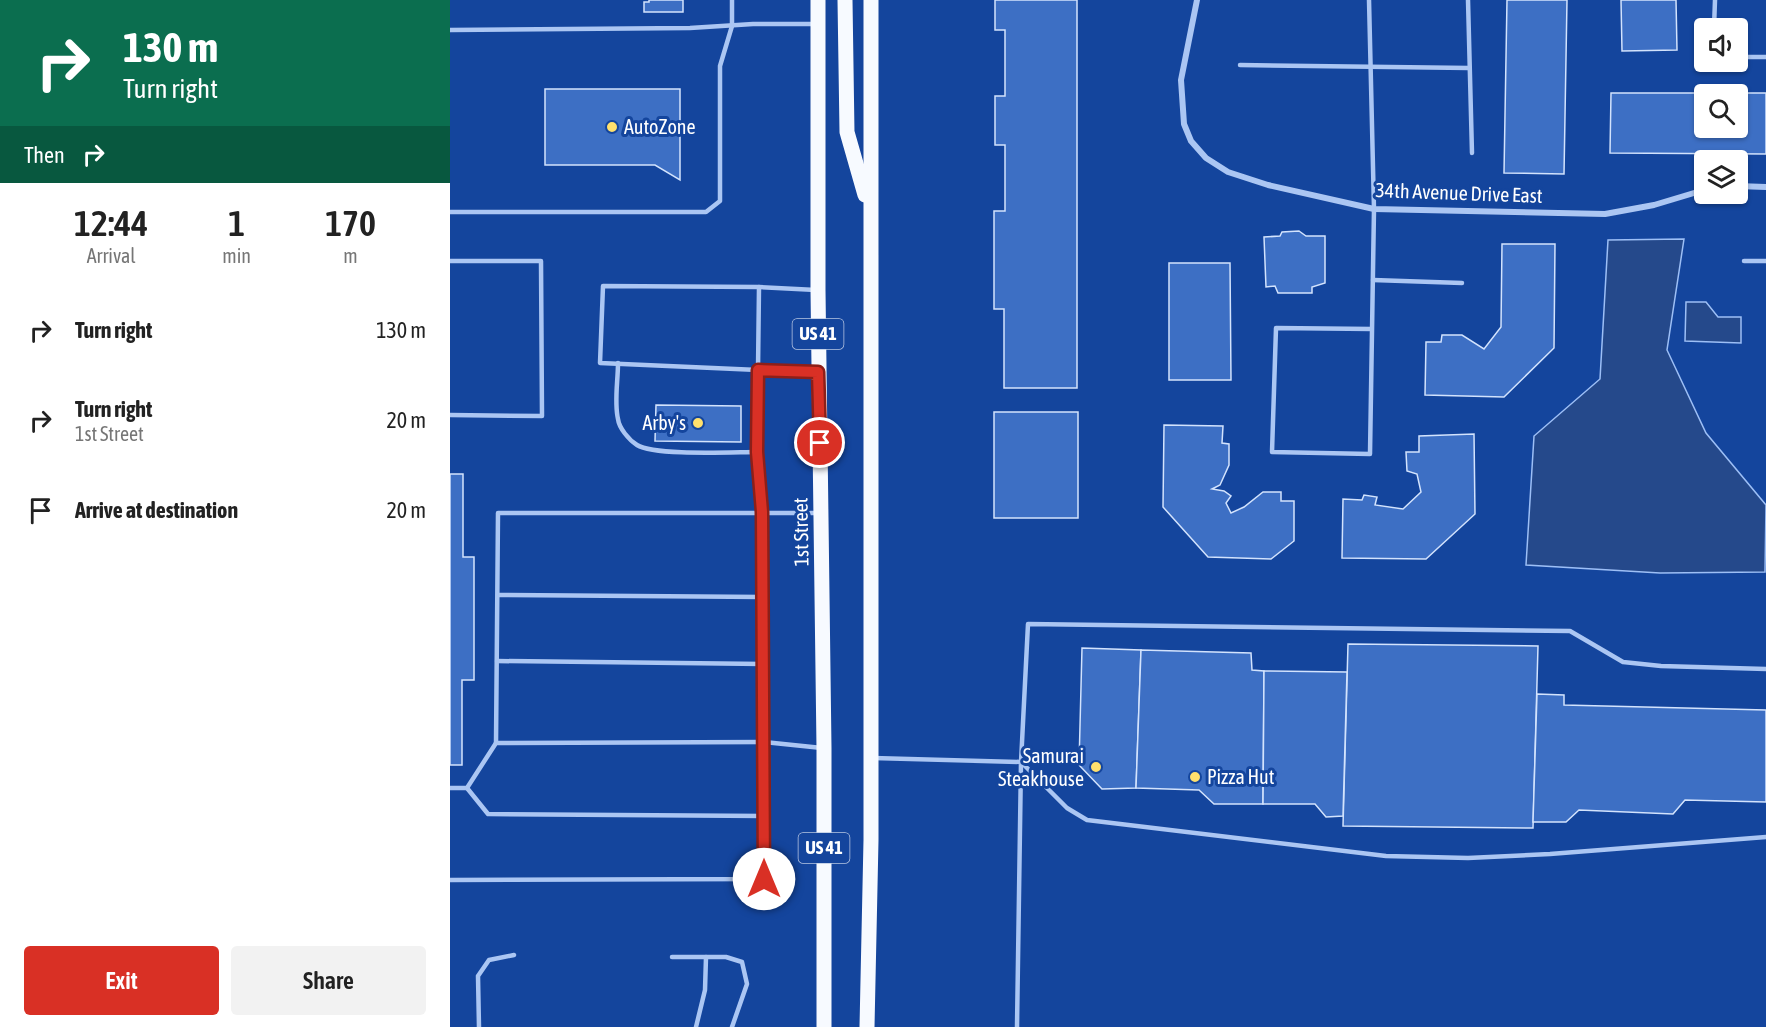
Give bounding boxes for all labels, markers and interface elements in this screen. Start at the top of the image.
map controls [1694,18,1748,204]
button: sound [1694,18,1748,72]
text: 130 m [123,23,218,71]
icon: right [24,24,102,102]
text: Turn right [123,73,218,104]
button: search [1694,84,1748,138]
place label: AutoZone [624,115,696,138]
marker: AutoZone [605,120,619,134]
icon: right [77,138,110,171]
text: Then [24,142,65,168]
button: layers [1694,150,1748,204]
street label: 34th Avenue Drive East [1375,178,1543,207]
text: 12:44 [74,202,148,244]
text: 1 [228,202,245,244]
text: 170 [325,202,376,244]
text: Arrival [87,244,136,267]
text: min [222,244,251,267]
text: m [343,244,358,267]
icon: right [24,314,57,347]
text: Turn right [75,317,152,343]
text: 130 m [376,317,426,343]
road number: US 41 [792,319,844,349]
text: Turn right [75,396,152,422]
icon: right [24,404,57,437]
text: 20 m [386,407,426,433]
place label: Arby's [642,411,686,434]
marker: Arby's [691,416,705,430]
pin [794,417,845,468]
text: 1st Street [75,422,144,445]
icon: arrive [803,426,836,459]
icon: arrive [24,494,57,527]
text: Arrive at destination [75,497,238,523]
text: 20 m [386,497,426,523]
street label: 1st Street [788,497,813,567]
place label: Samurai Steakhouse [998,744,1084,790]
marker: Samurai Steakhouse [1089,760,1103,774]
place label: Pizza Hut [1207,765,1275,788]
marker: Pizza Hut [1188,770,1202,784]
road number: US 41 [798,833,850,863]
position arrow [732,847,796,911]
button: Exit [24,946,219,1015]
button: Share [231,946,426,1015]

